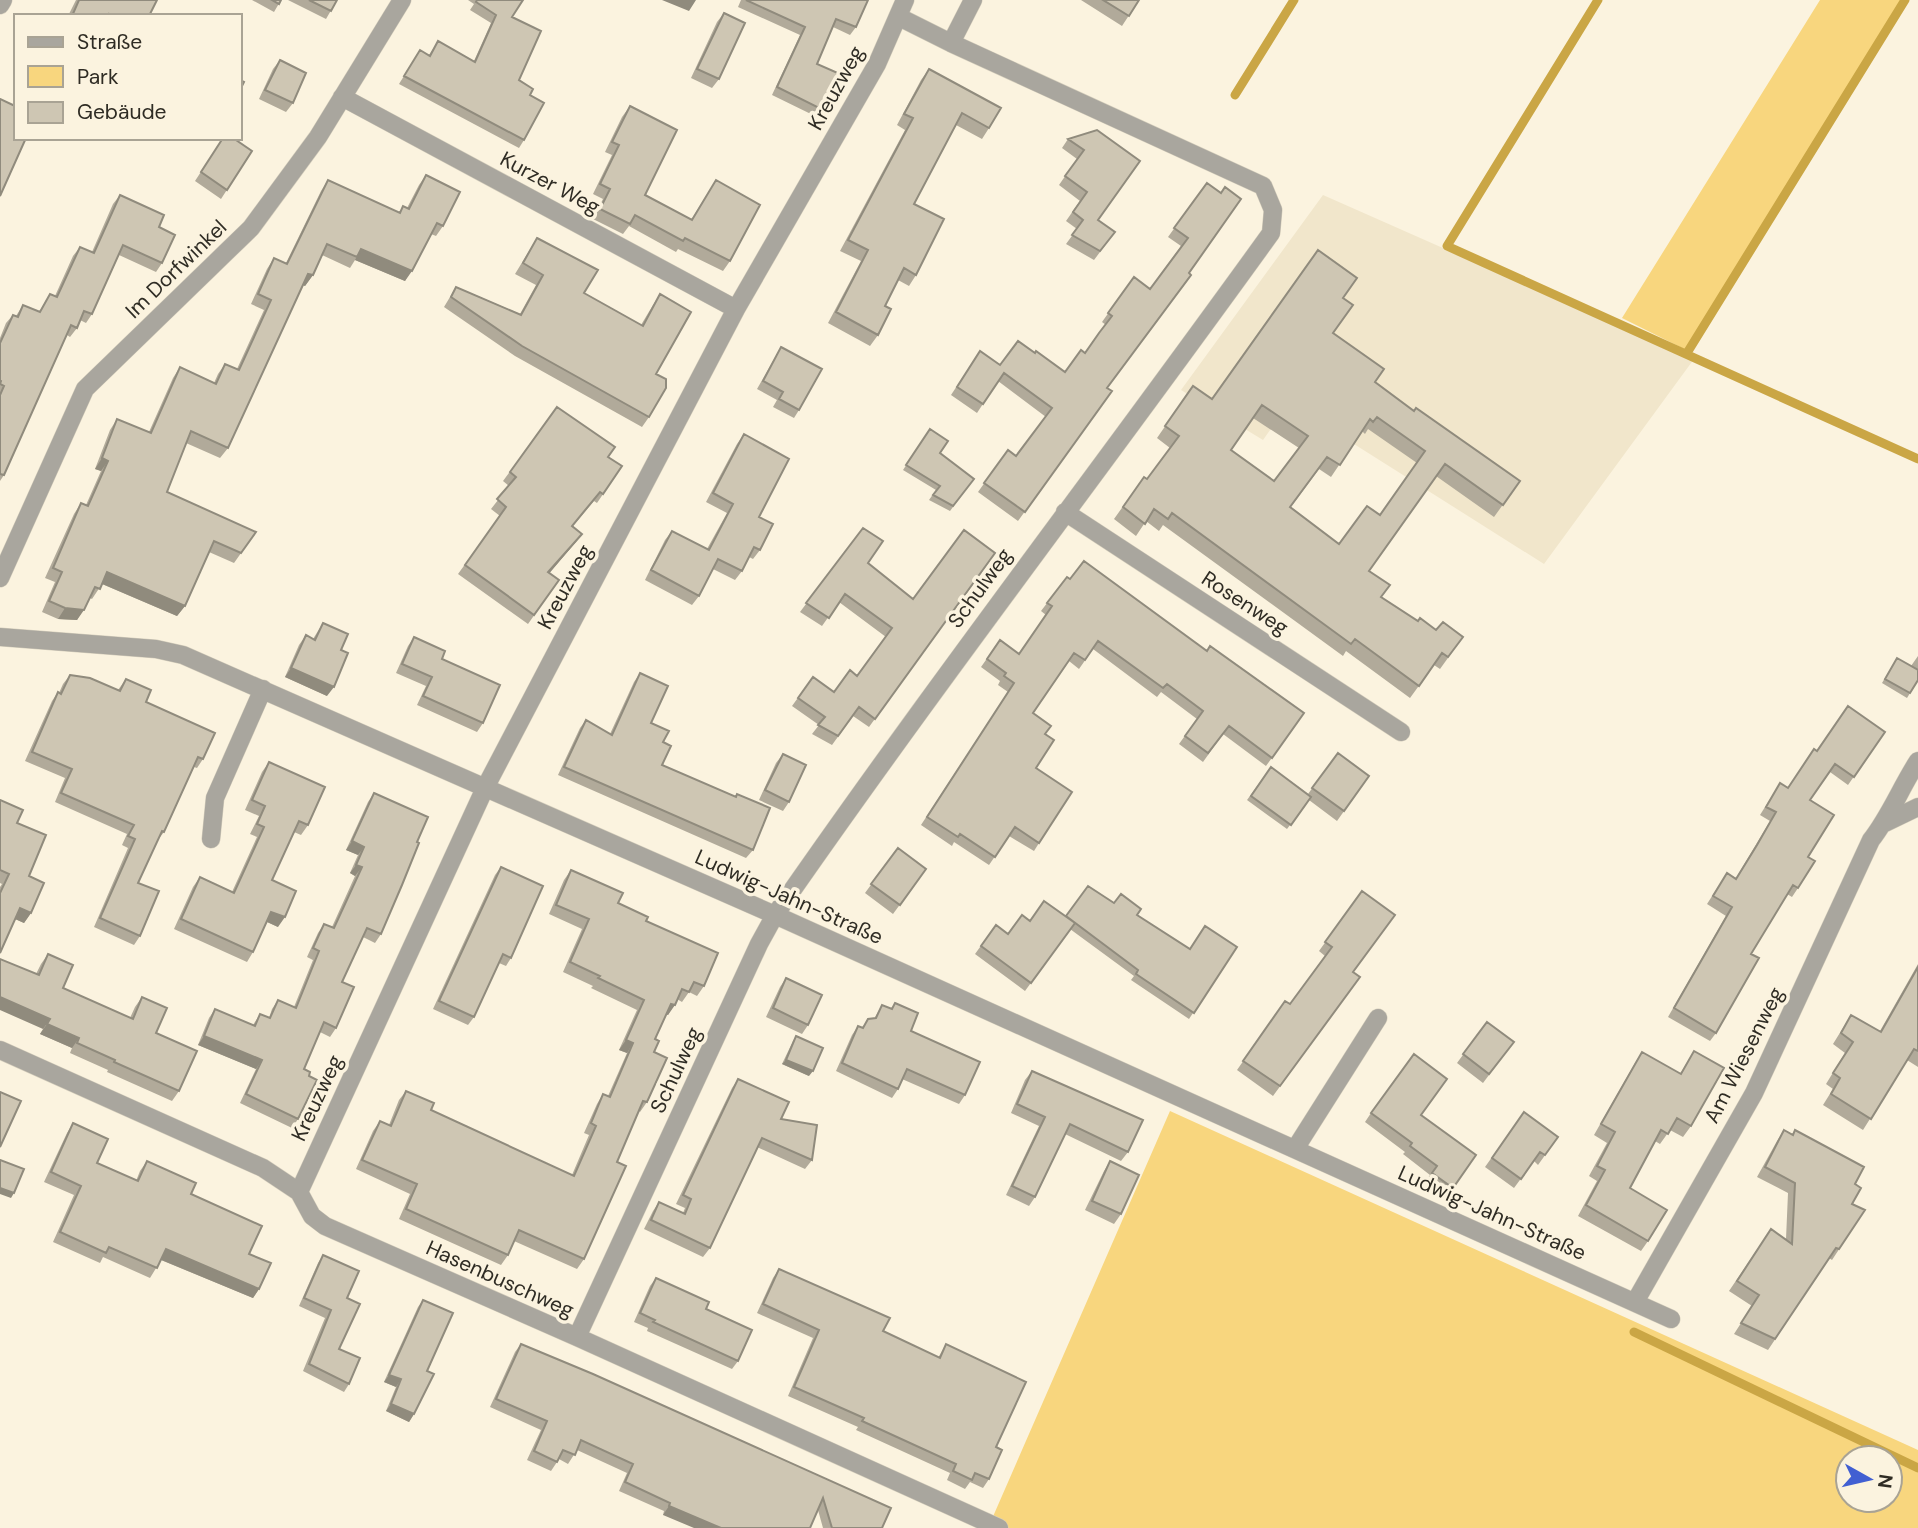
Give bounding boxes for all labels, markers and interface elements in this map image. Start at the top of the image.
legend [14,14,242,140]
text: Straße [77,28,142,56]
street label: Kreuzweg [801,41,871,135]
text: Park [77,63,119,91]
text: Gebäude [77,98,167,126]
street label: Kurzer Weg [495,145,605,221]
street label: Im Dorfwinkel [119,214,233,324]
street label: Kreuzweg [531,539,599,634]
street label: Schulweg [942,542,1019,634]
street label: Rosenweg [1196,565,1294,642]
street label: Ludwig-Jahn-Straße [691,843,887,951]
street label: Am Wiesenweg [1698,982,1790,1128]
street label: Schulweg [644,1022,708,1118]
street label: Kreuzweg [285,1050,349,1146]
street label: Ludwig-Jahn-Straße [1394,1159,1590,1267]
street label: Hasenbuschweg [422,1234,579,1324]
north arrow [1834,1444,1904,1514]
text: N [1872,1473,1899,1490]

